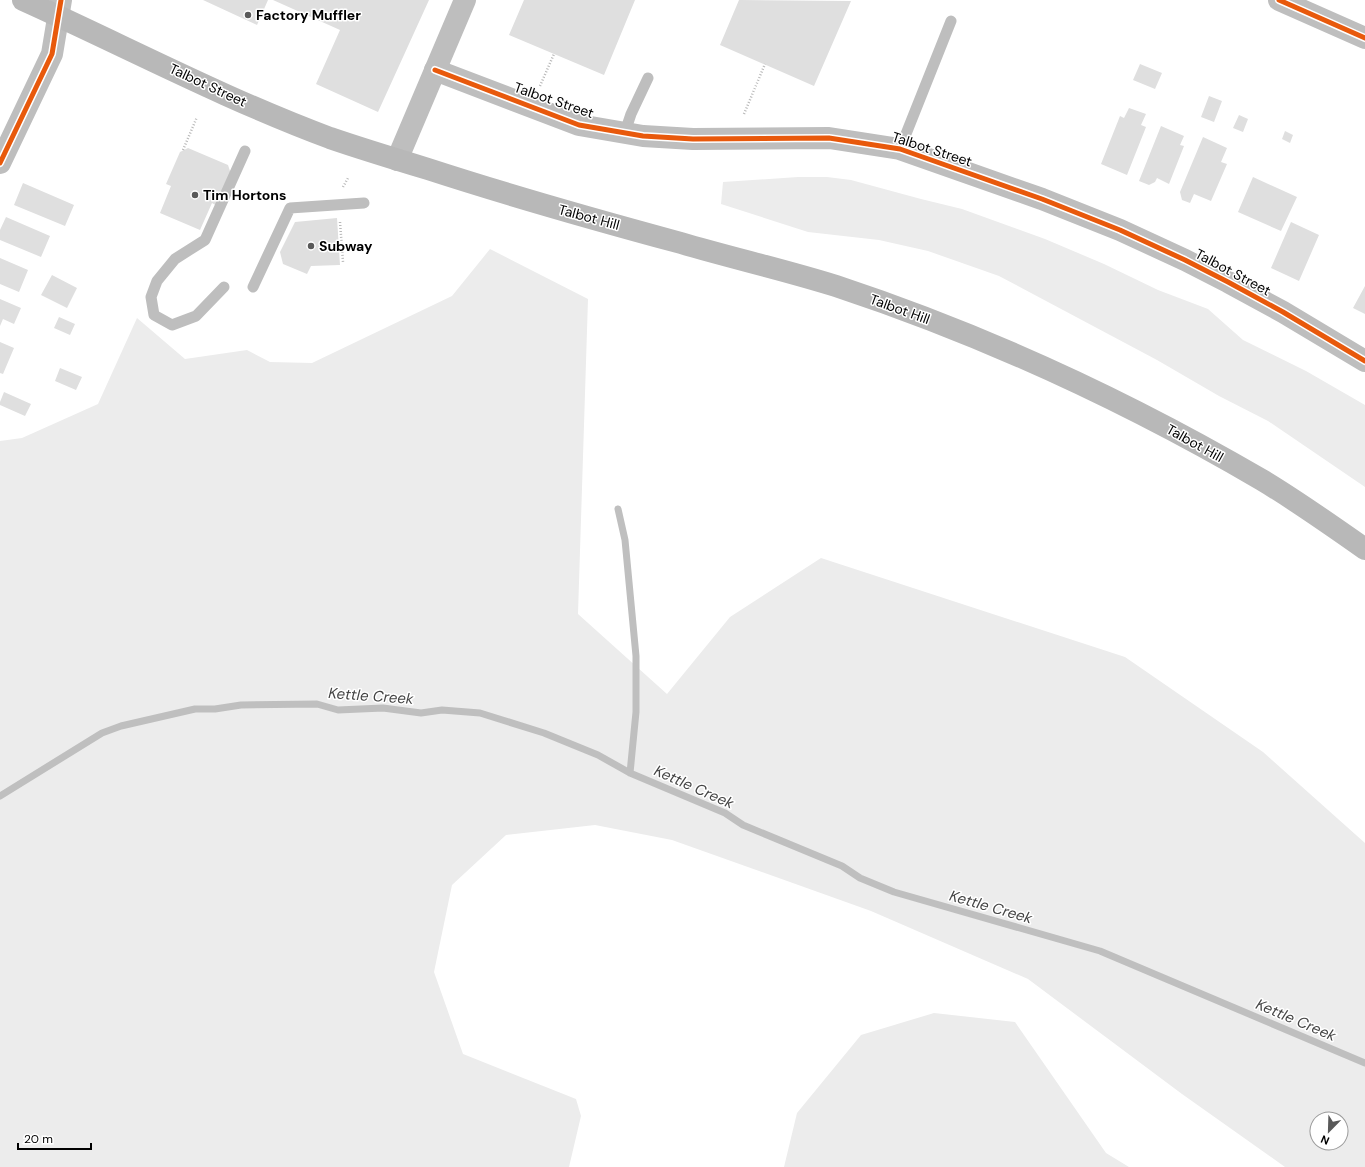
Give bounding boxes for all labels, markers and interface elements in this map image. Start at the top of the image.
place label: Factory Muffler [256,6,361,24]
marker: Factory Muffler [243,10,253,20]
street label: Talbot Street [166,59,250,111]
street label: Talbot Street [512,78,596,122]
street label: Talbot Street [890,128,974,170]
place label: Tim Hortons [203,186,286,204]
marker: Tim Hortons [190,190,200,200]
street label: Talbot Hill [556,200,622,234]
place label: Subway [319,237,373,255]
marker: Subway [306,241,316,251]
street label: Talbot Street [1192,245,1274,299]
street label: Talbot Hill [867,290,933,328]
street label: Talbot Hill [1163,420,1227,466]
water label: Kettle Creek [328,683,415,709]
water label: Kettle Creek [651,760,737,814]
water label: Kettle Creek [947,886,1035,928]
water label: Kettle Creek [1253,994,1339,1046]
north arrow [1309,1111,1349,1151]
scale bar [18,1125,91,1151]
text: 20 m [24,1131,53,1147]
text: N [1319,1132,1332,1148]

